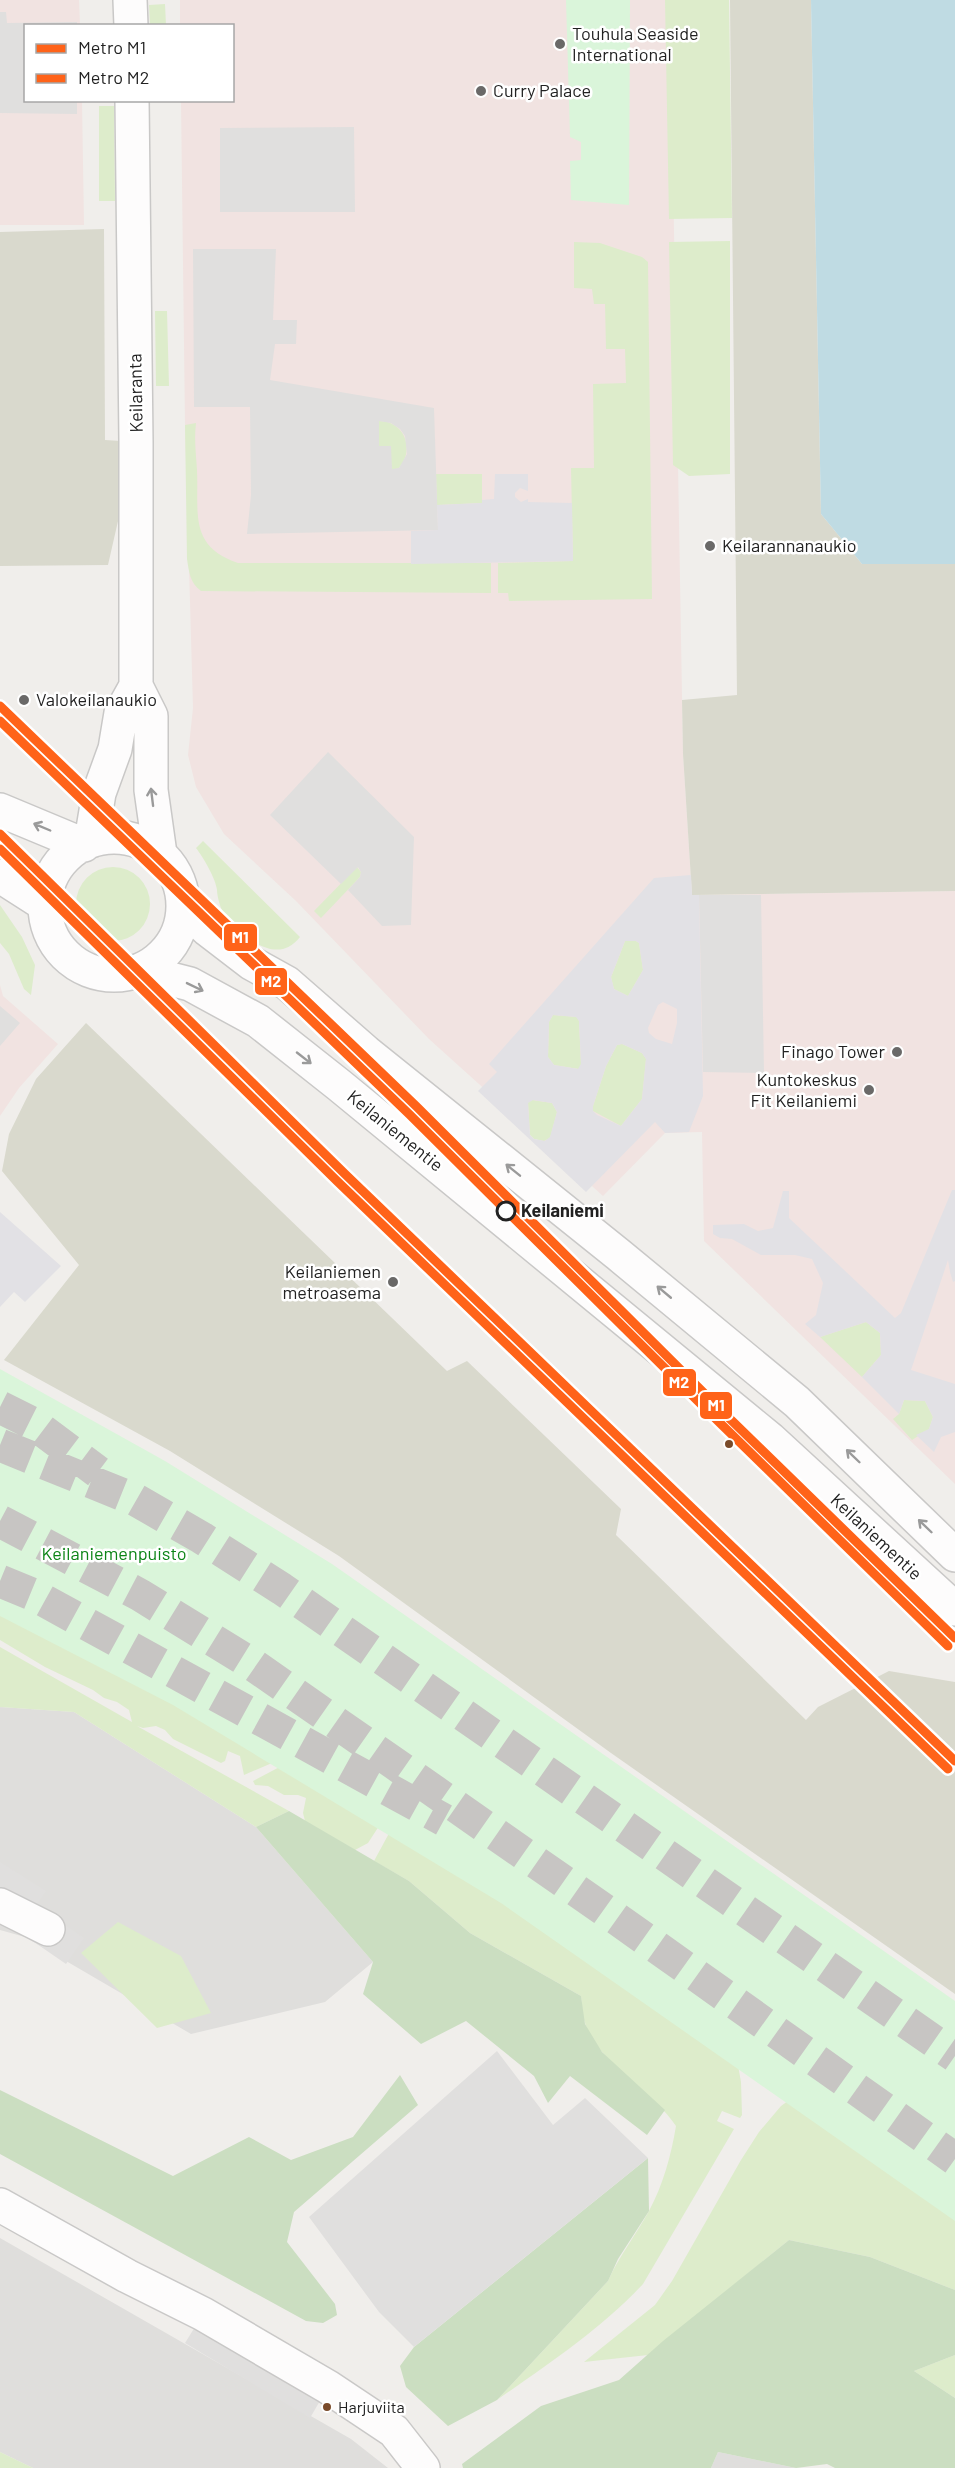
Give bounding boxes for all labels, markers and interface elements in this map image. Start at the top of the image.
place label: Touhula Seaside International [572,22,699,65]
legend [24,24,234,102]
text: Metro M1 [78,36,146,58]
marker: Touhula Seaside International [553,37,567,51]
text: Metro M2 [78,66,149,88]
place label: Curry Palace [493,79,591,101]
marker: Curry Palace [474,84,488,98]
street label: Keilaranta [123,353,147,433]
place label: Keilarannanaukio [722,534,857,556]
marker: Keilarannanaukio [703,539,717,553]
place label: Valokeilanaukio [36,688,157,710]
marker: Valokeilanaukio [17,693,31,707]
one-way arrow [146,787,157,807]
one-way arrow [33,821,52,832]
line badge: M1 [223,923,258,952]
text: M1 [231,927,249,946]
line badge: M2 [254,967,288,996]
text: M2 [261,971,281,990]
one-way arrow [186,981,204,993]
place label: Finago Tower [781,1040,885,1062]
marker: Finago Tower [890,1045,904,1059]
one-way arrow [296,1051,312,1064]
place label: Kuntokeskus Fit Keilaniemi [750,1068,857,1111]
marker: Kuntokeskus Fit Keilaniemi [862,1083,876,1097]
street label: Keilaniementie [343,1085,448,1176]
one-way arrow [505,1163,521,1176]
place label: Keilaniemi [521,1199,604,1221]
marker: Keilaniemi [496,1201,516,1221]
place label: Keilaniemen metroasema [282,1260,381,1303]
marker: Keilaniemen metroasema [386,1275,400,1289]
one-way arrow [656,1286,672,1299]
line badge: M2 [662,1368,697,1397]
text: M2 [669,1372,689,1391]
line badge: M1 [699,1391,733,1420]
text: M1 [707,1395,725,1414]
unlabelled marker [723,1438,735,1450]
one-way arrow [846,1450,861,1464]
street label: Keilaniementie [826,1488,927,1584]
one-way arrow [918,1519,933,1533]
park label: Keilaniemenpuisto [41,1542,187,1564]
place label: Harjuviita [338,2397,405,2416]
marker: Harjuviita [321,2401,333,2413]

